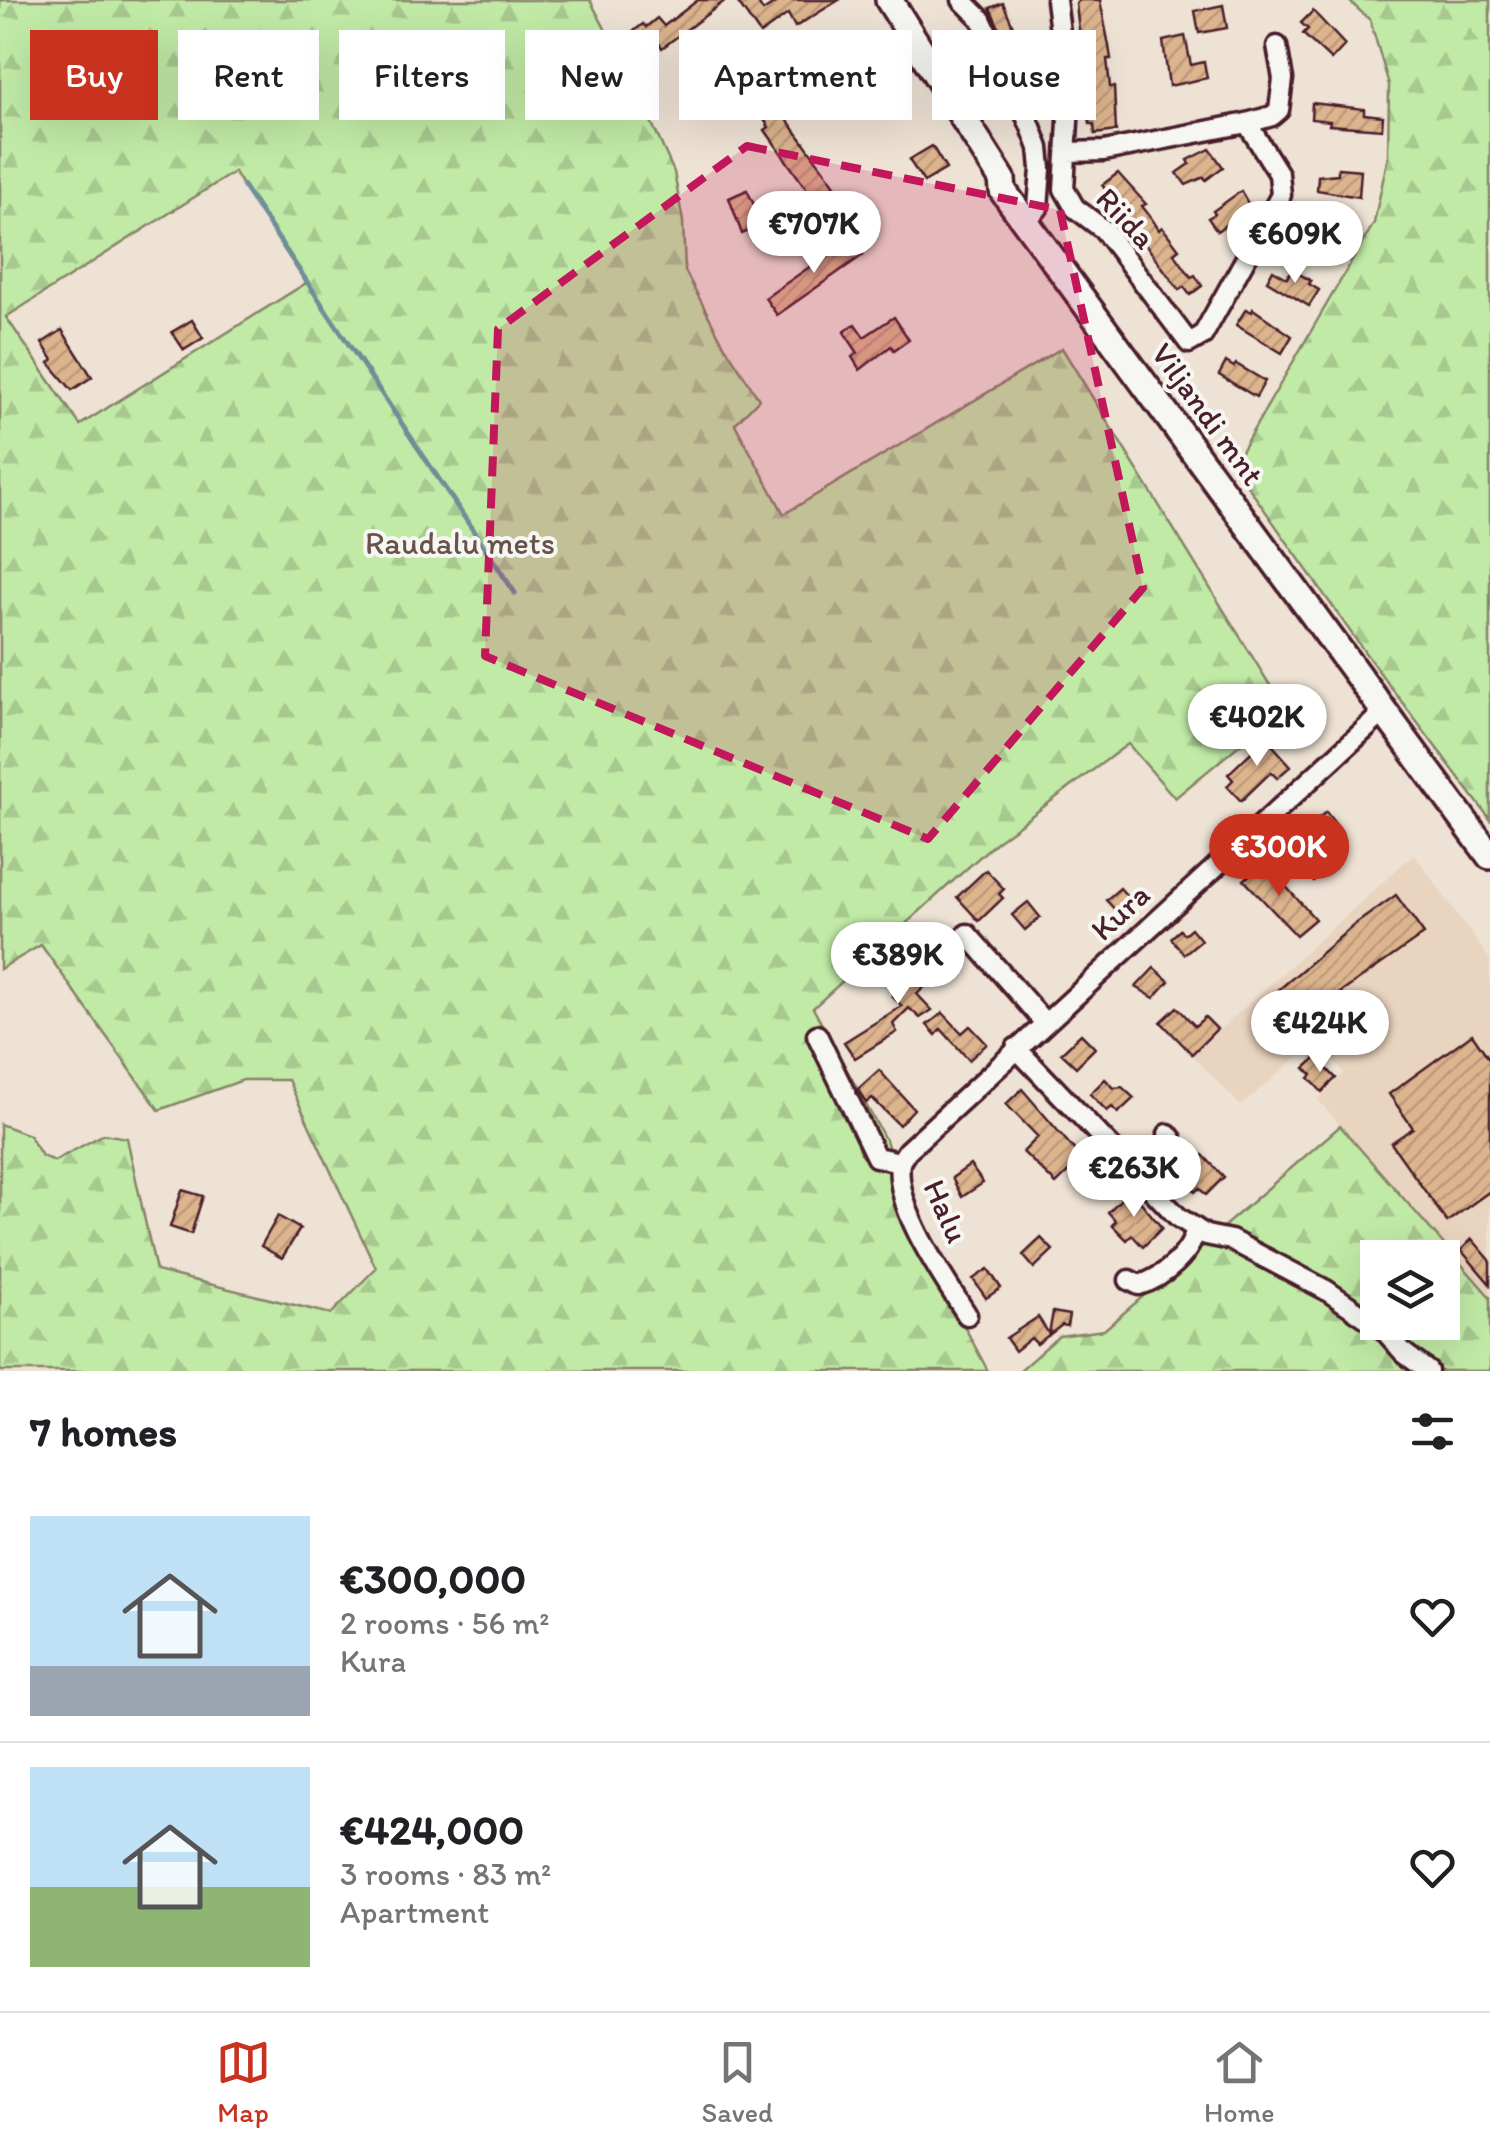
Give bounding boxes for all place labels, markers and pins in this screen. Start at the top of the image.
pin: €707K [744,191,884,276]
pin: €609K [1225,201,1365,286]
pin: €402K [1187,684,1327,769]
pin: €300K [1209,814,1349,899]
pin: €389K [828,922,968,1007]
pin: €424K [1250,990,1390,1075]
pin: €263K [1064,1135,1204,1220]

